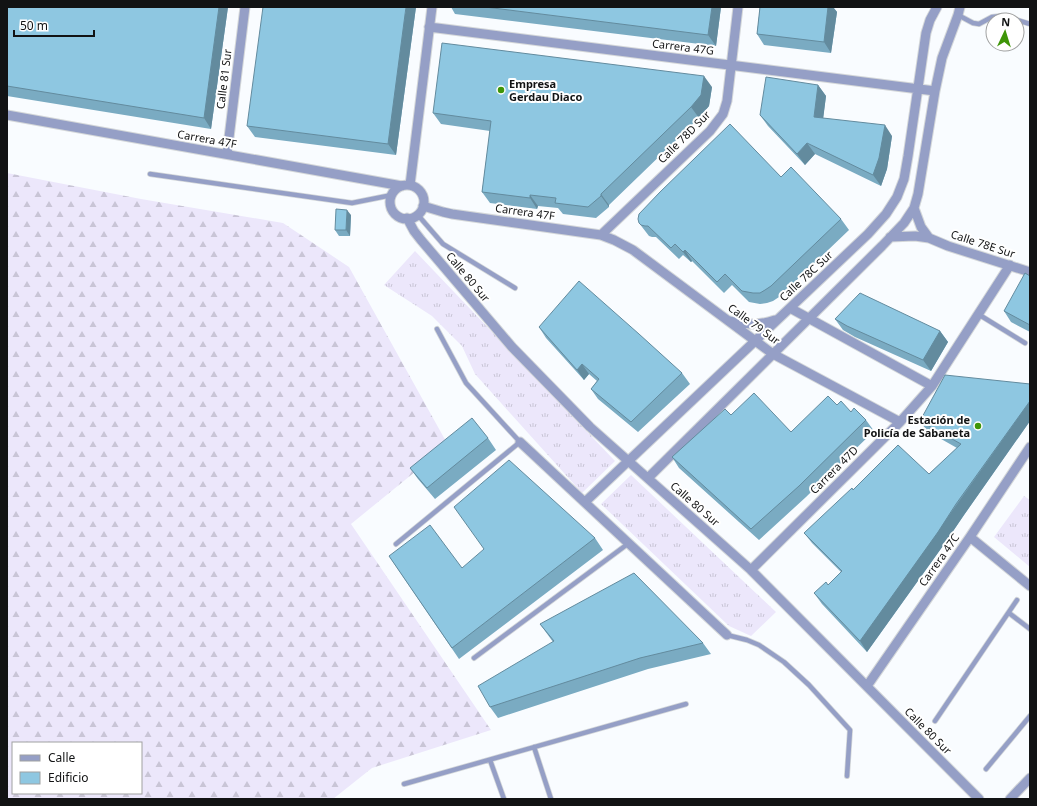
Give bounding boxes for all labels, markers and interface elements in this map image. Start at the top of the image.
scale bar [14,12,94,38]
north arrow [985,12,1025,52]
text: N [1001,14,1011,29]
text: 50 m [20,17,48,34]
street label: Carrera 47G [651,35,715,58]
street label: Calle 81 Sur [212,47,235,110]
place label: Empresa Gerdau Diaco [509,76,582,104]
marker: Empresa Gerdau Diaco [496,85,506,95]
street label: Calle 78D Sur [654,107,714,166]
street label: Carrera 47F [176,126,238,151]
street label: Carrera 47F [494,200,556,223]
street label: Calle 78E Sur [949,226,1018,261]
street label: Calle 78C Sur [776,247,836,304]
street label: Calle 80 Sur [443,249,494,305]
street label: Calle 79 Sur [725,300,784,348]
place label: Estación de Policía de Sabaneta [864,412,970,440]
marker: Estación de Policía de Sabaneta [973,421,983,431]
street label: Carrera 47D [806,442,861,497]
street label: Calle 80 Sur [668,478,723,529]
street label: Carrera 47C [915,530,962,589]
street label: Calle 80 Sur [902,704,955,758]
legend [12,742,142,794]
text: Calle [48,749,76,766]
text: Edificio [48,769,89,786]

